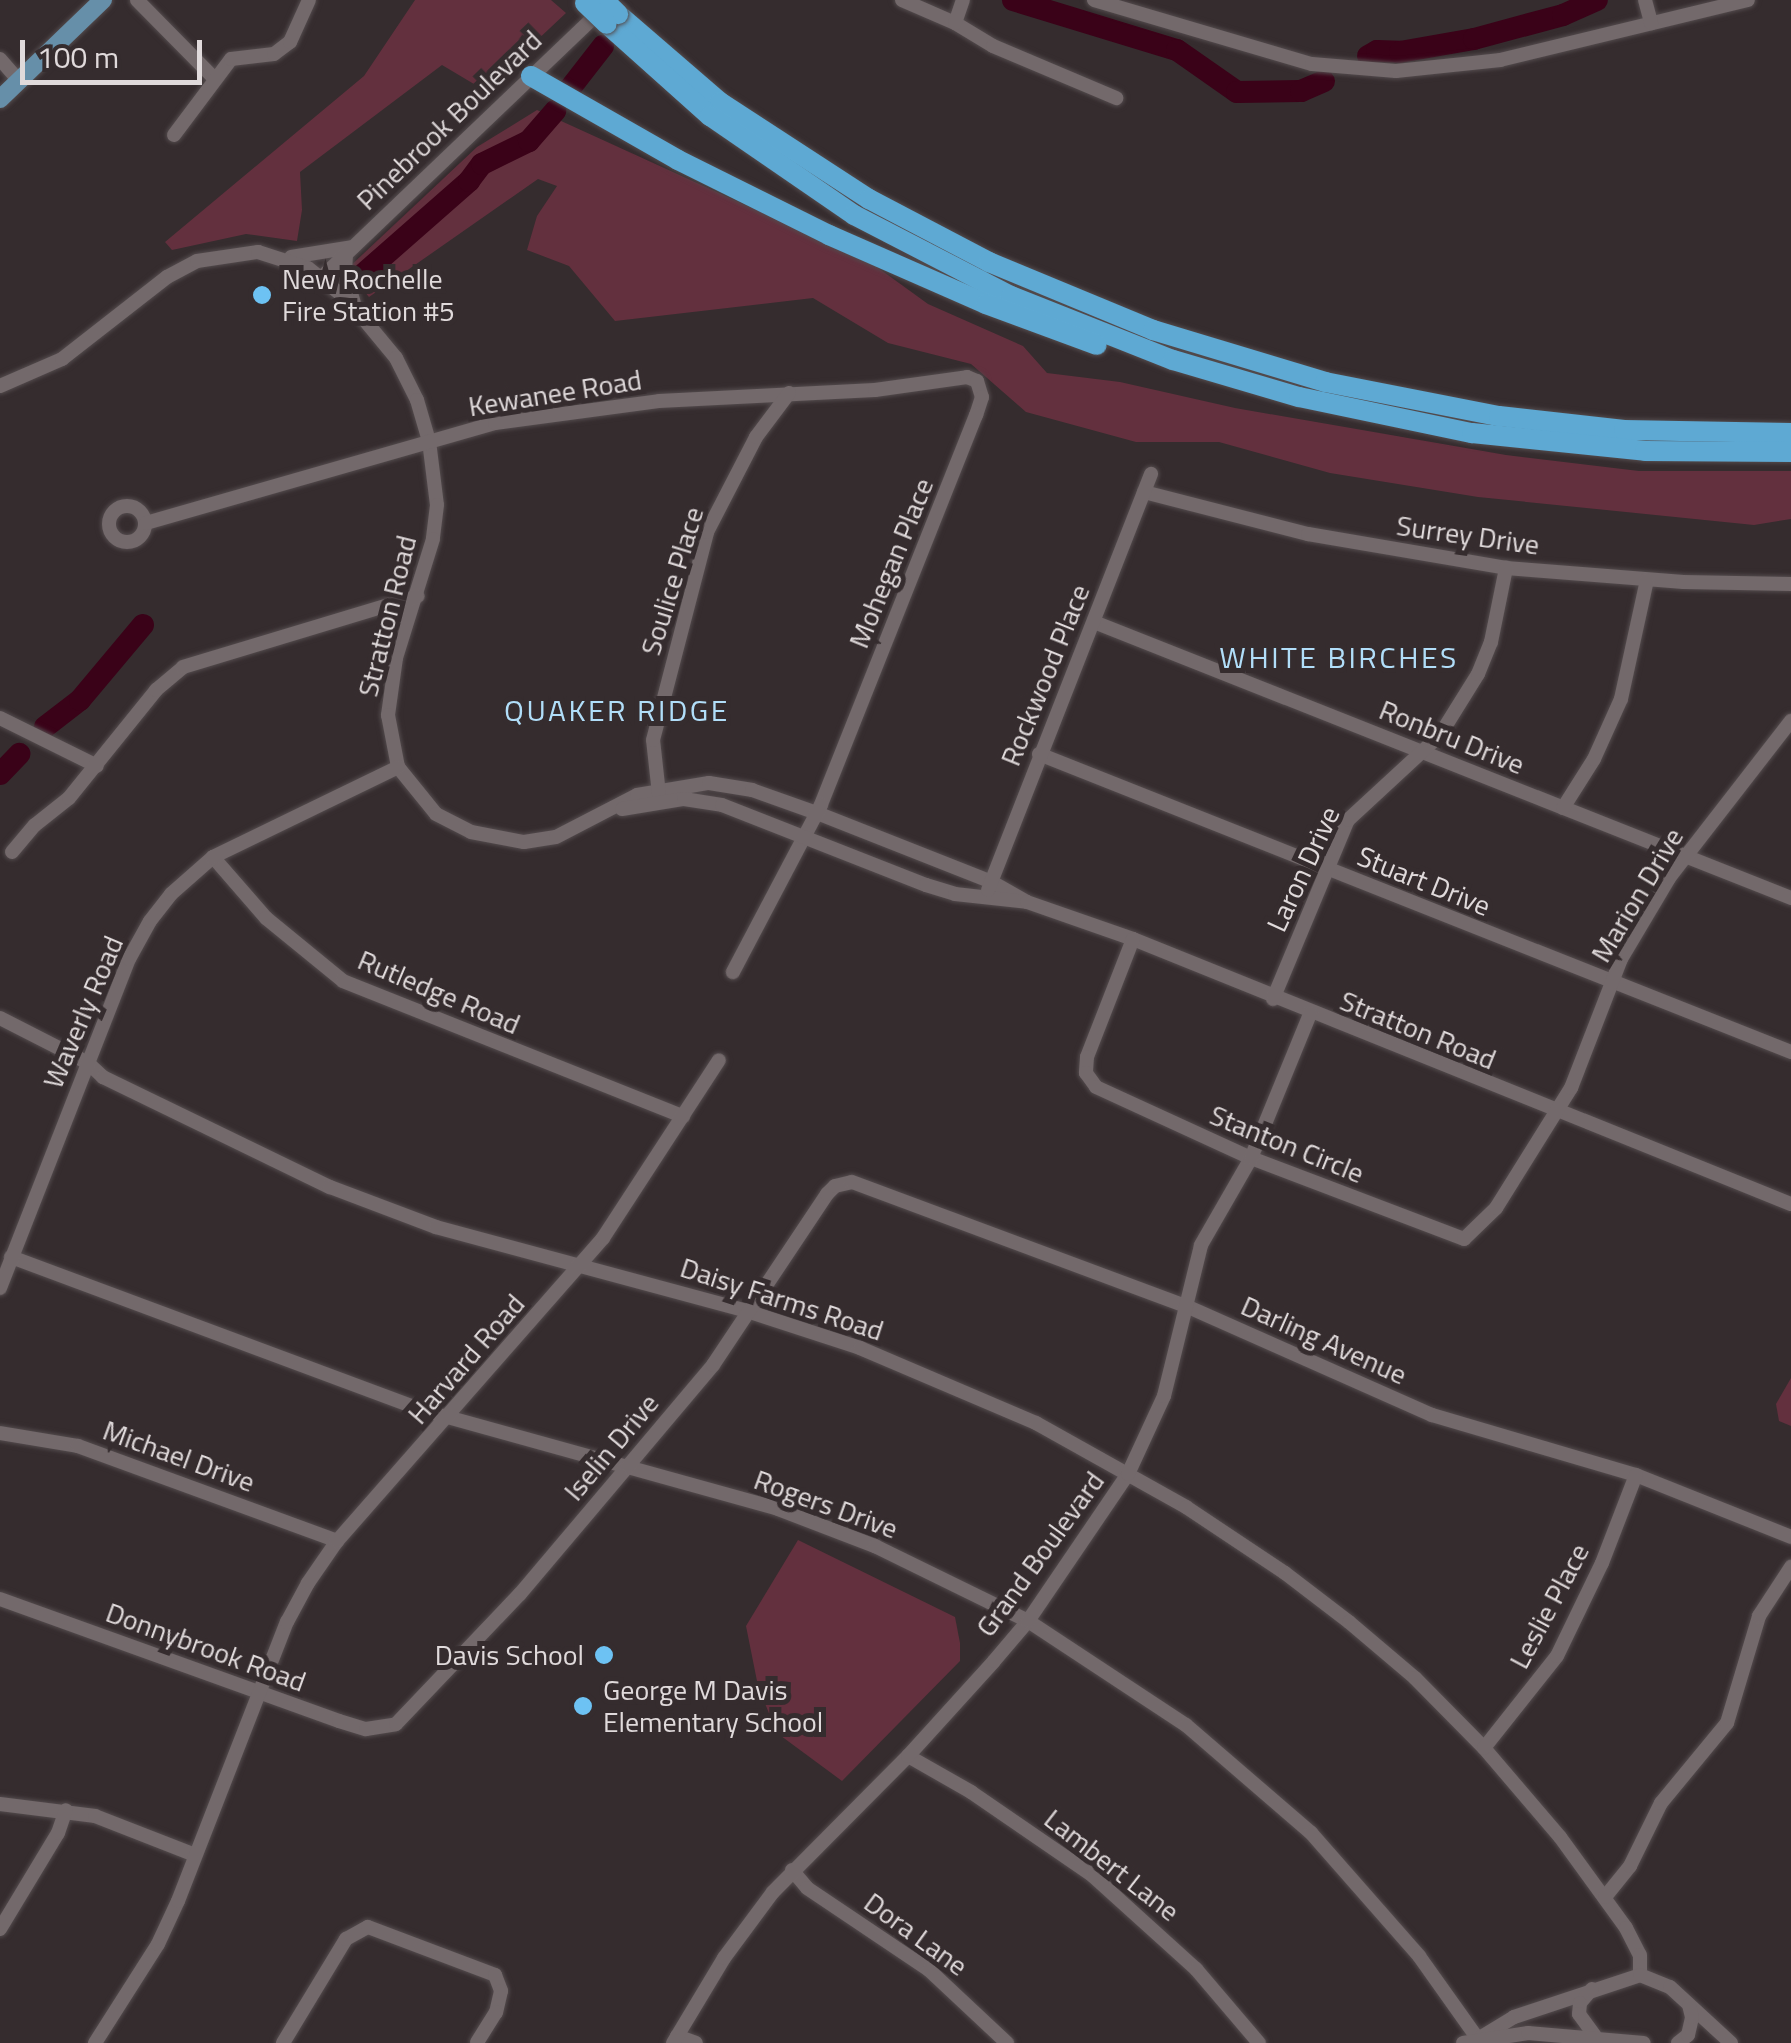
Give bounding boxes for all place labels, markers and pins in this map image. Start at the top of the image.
place label: New Rochelle Fire Station #5 [282,262,455,328]
marker: New Rochelle Fire Station #5 [251,284,273,306]
place label: Davis School [435,1638,584,1672]
marker: Davis School [593,1644,615,1666]
place label: George M Davis Elementary School [603,1673,823,1739]
marker: George M Davis Elementary School [572,1695,594,1717]

